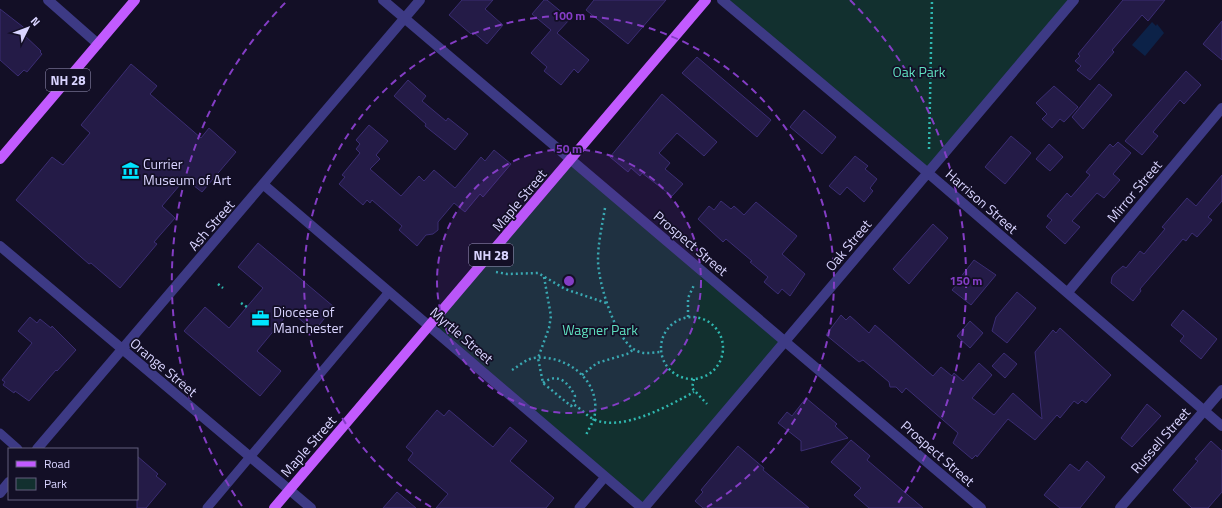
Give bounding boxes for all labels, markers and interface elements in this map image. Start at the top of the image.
text: 100 m [553,6,585,25]
north arrow [8,8,48,48]
text: N [27,13,44,29]
park label: Oak Park [893,61,946,82]
road number: NH 28 [46,69,90,91]
text: 50 m [556,139,582,158]
place label: Currier Museum of Art [143,153,231,190]
street label: Mirror Street [1102,155,1166,227]
museum icon: Currier Museum of Art [120,161,140,181]
street label: Maple Street [487,164,551,236]
street label: Harrison Street [941,164,1023,238]
street label: Ash Street [183,195,239,255]
street label: Prospect Street [649,206,733,281]
street label: Oak Street [820,214,876,276]
road number: NH 28 [469,244,513,266]
text: 150 m [950,271,982,290]
centre of rings [562,274,576,288]
place label: Diocese of Manchester [273,301,343,338]
street label: Myrtle Street [426,302,498,368]
office icon: Diocese of Manchester [250,309,270,329]
park label: Wagner Park [562,319,638,340]
street label: Orange Street [126,333,202,401]
street label: Russell Street [1125,402,1195,478]
street label: Maple Street [275,411,341,481]
street label: Prospect Street [897,415,979,491]
legend [8,448,138,500]
text: Road [44,454,70,473]
text: Park [44,474,67,493]

